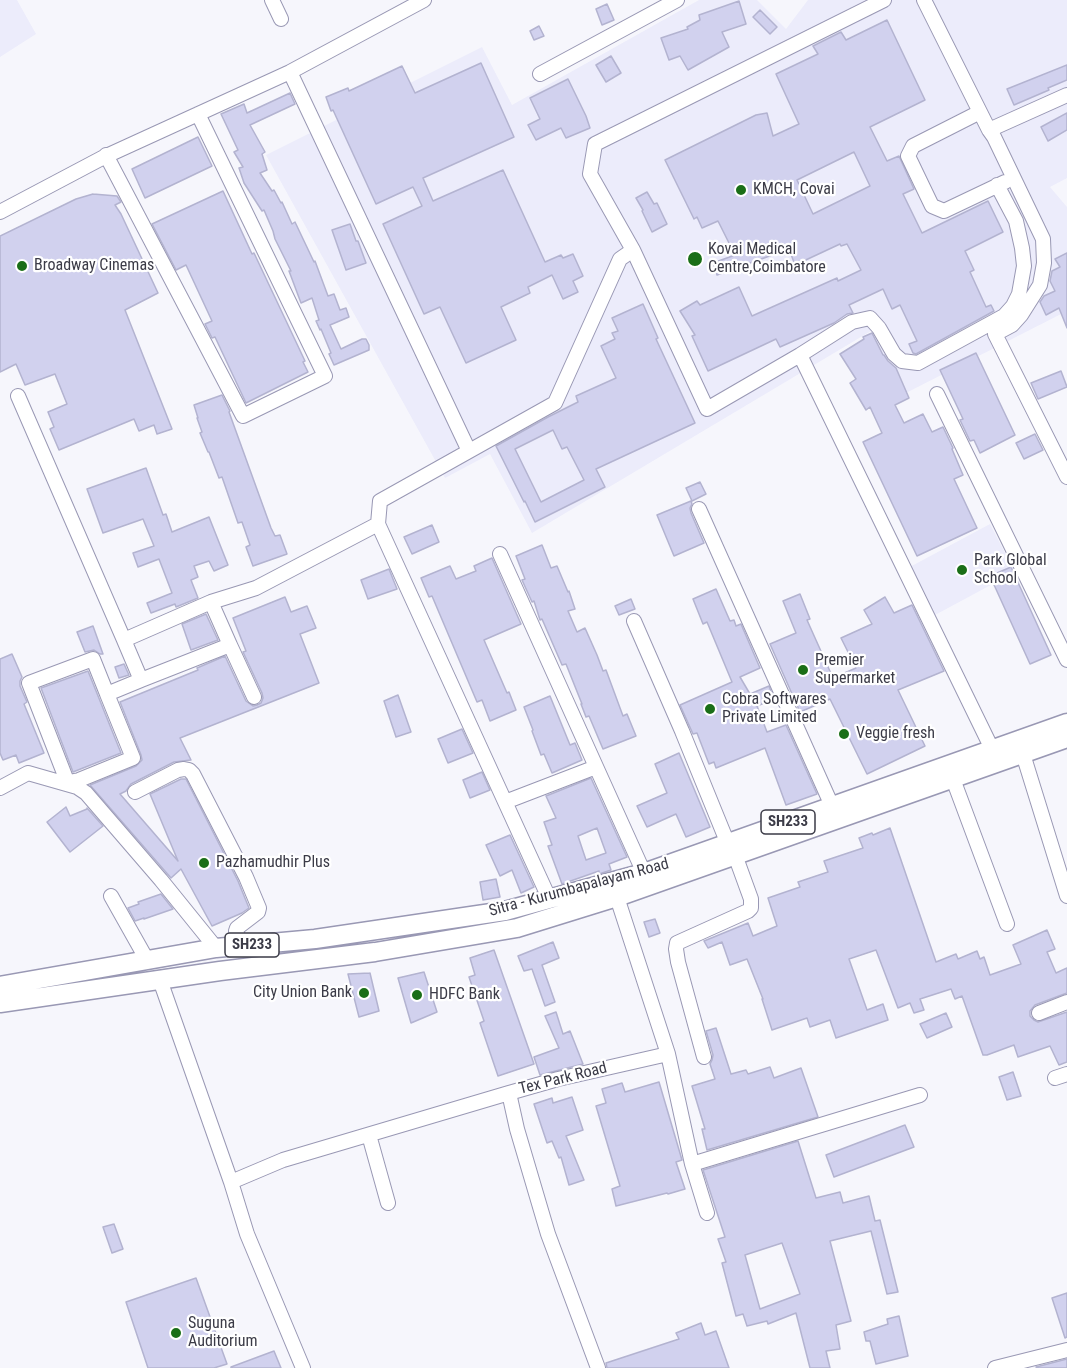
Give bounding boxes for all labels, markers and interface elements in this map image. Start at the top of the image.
place label: KMCH, Covai [753,180,835,200]
marker: KMCH, Covai [734,183,748,197]
place label: Kovai Medical Centre,Coimbatore [708,240,826,278]
marker: Kovai Medical Centre,Coimbatore [686,250,704,268]
place label: Broadway Cinemas [34,256,154,276]
marker: Broadway Cinemas [15,259,29,273]
place label: Park Global School [974,551,1047,589]
marker: Park Global School [955,563,969,577]
place label: Premier Supermarket [815,651,895,689]
marker: Premier Supermarket [796,663,810,677]
place label: Cobra Softwares Private Limited [722,690,827,728]
marker: Cobra Softwares Private Limited [703,702,717,716]
place label: Veggie fresh [856,724,935,744]
marker: Veggie fresh [837,727,851,741]
road number: SH233 [761,810,815,834]
place label: Pazhamudhir Plus [216,853,330,873]
street label: Sitra - Kurumbapalayam Road [487,855,671,921]
marker: Pazhamudhir Plus [197,856,211,870]
road number: SH233 [225,933,279,957]
place label: City Union Bank [253,983,352,1003]
place label: HDFC Bank [429,985,500,1005]
marker: City Union Bank [357,986,371,1000]
marker: HDFC Bank [410,988,424,1002]
street label: Tex Park Road [517,1059,609,1099]
place label: Suguna Auditorium [188,1314,257,1352]
marker: Suguna Auditorium [169,1326,183,1340]

